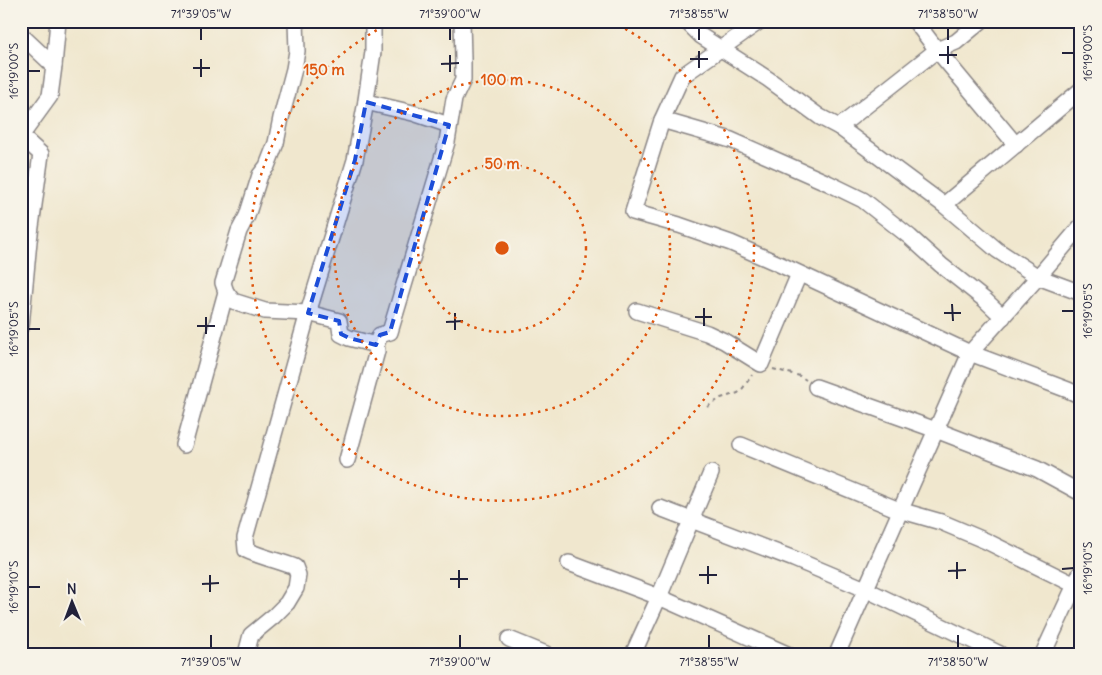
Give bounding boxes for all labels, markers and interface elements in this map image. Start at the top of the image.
text: 71°39'05"W [171,6,231,21]
text: 71°39'00"W [419,6,481,21]
text: 71°38'55"W [669,6,729,21]
text: 71°38'50"W [918,6,978,21]
text: 16°19'00"S [1080,25,1095,81]
text: 16°19'00"S [6,43,21,99]
text: 150 m [303,60,345,79]
text: 100 m [481,70,523,89]
text: 50 m [484,154,520,173]
centre of rings [493,239,511,257]
text: 16°19'05"S [1080,283,1095,339]
text: 16°19'05"S [6,301,21,357]
text: 16°19'10"S [1080,541,1095,595]
text: 16°19'10"S [6,560,21,614]
north arrow [48,578,98,628]
text: N [67,580,77,598]
text: 71°39'05"W [181,654,241,669]
text: 71°39'00"W [429,654,491,669]
text: 71°38'55"W [679,654,739,669]
text: 71°38'50"W [928,654,988,669]

